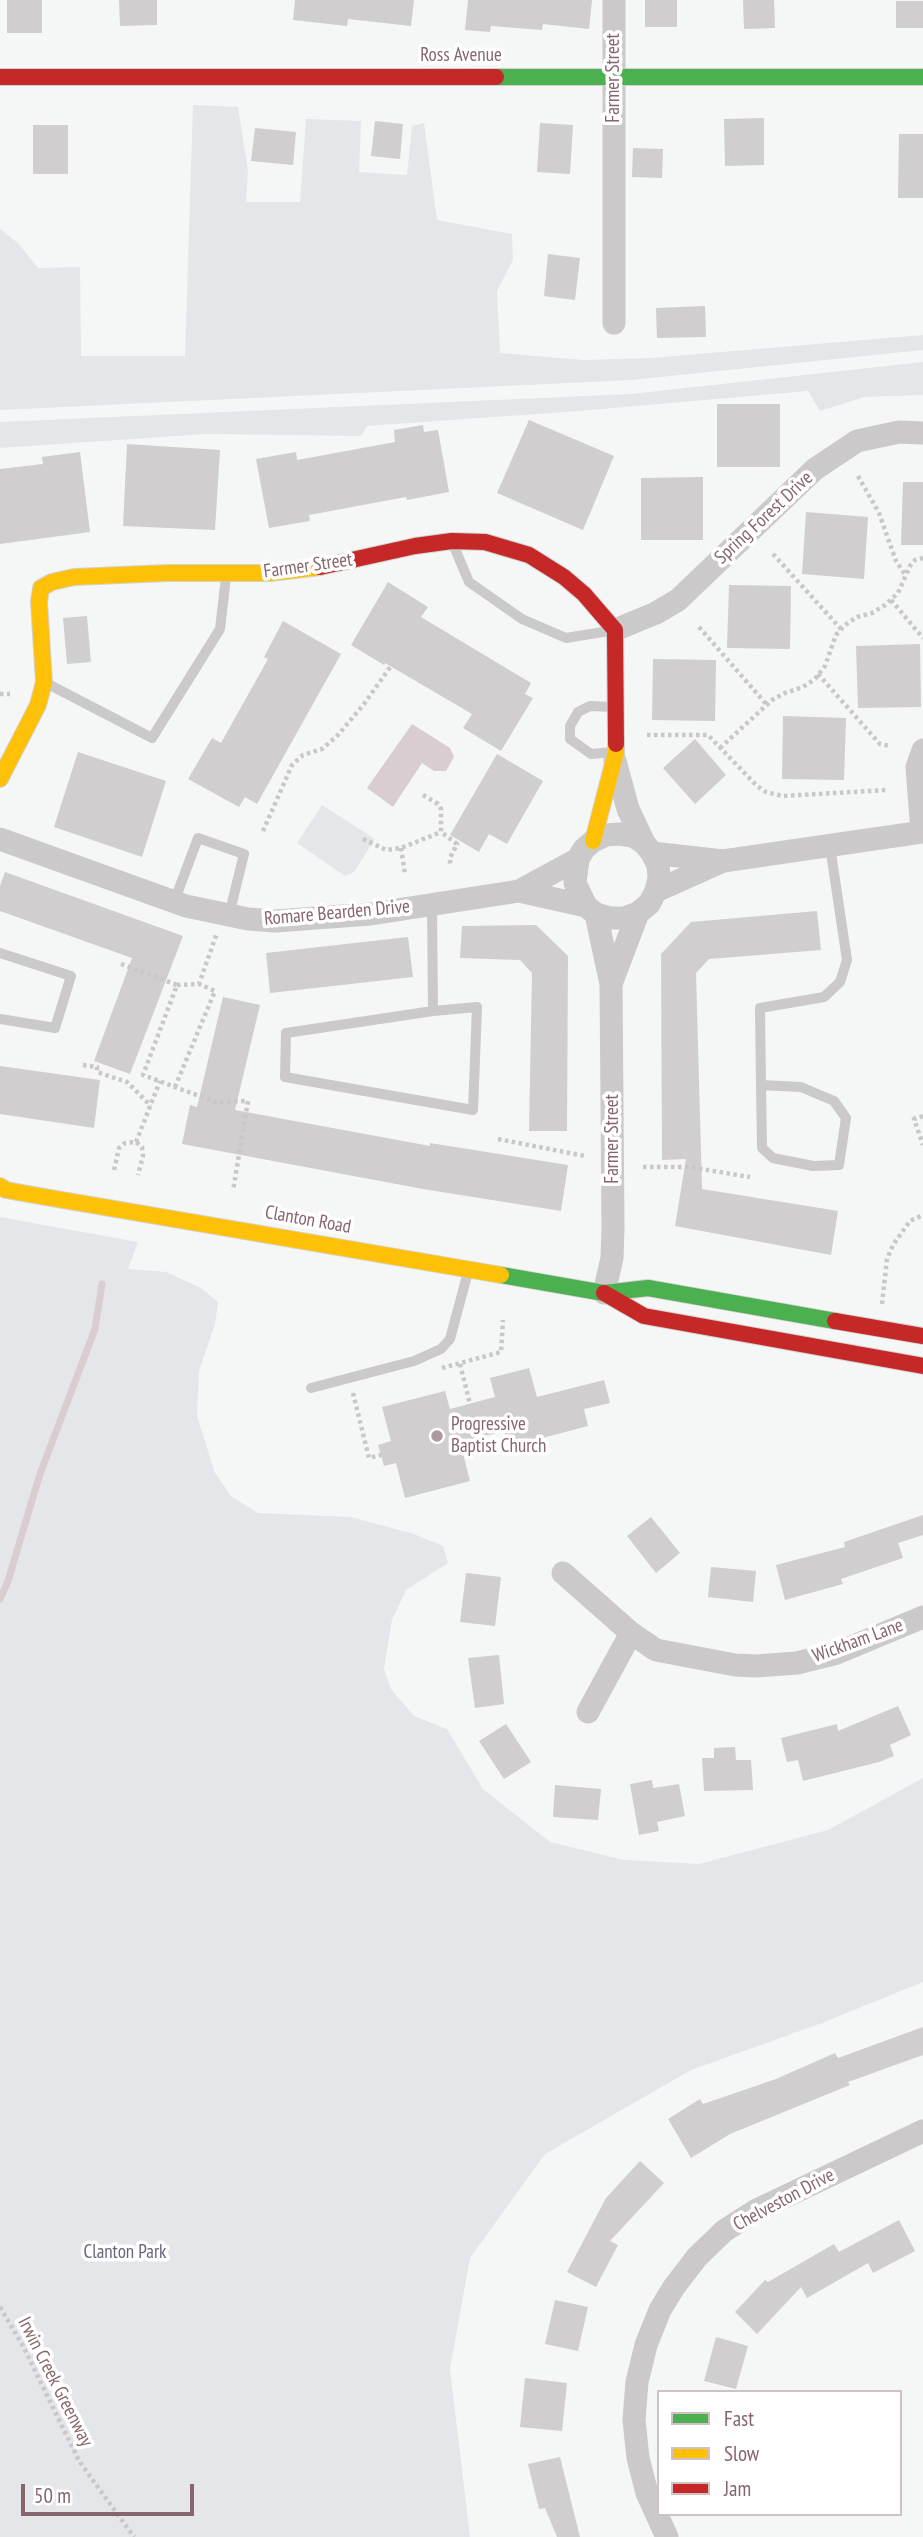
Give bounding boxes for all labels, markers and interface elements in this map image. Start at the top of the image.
street label: Farmer Street [603,33,625,123]
street label: Ross Avenue [420,45,502,67]
street label: Spring Forest Drive [710,467,818,569]
street label: Farmer Street [262,548,354,584]
street label: Romare Bearden Drive [263,895,411,931]
street label: Farmer Street [602,1094,624,1184]
street label: Clanton Road [263,1201,353,1239]
place label: Progressive Baptist Church [451,1414,546,1458]
marker: Progressive Baptist Church [429,1428,445,1444]
street label: Wickham Lane [810,1614,906,1668]
street label: Chelveston Drive [730,2164,838,2236]
park label: Clanton Park [84,2242,166,2264]
street label: Irwin Creek Greenway [13,2313,97,2451]
legend [657,2390,902,2516]
text: Fast [724,2405,754,2432]
text: Slow [724,2440,759,2467]
scale bar [24,2470,198,2514]
text: Jam [724,2475,751,2502]
text: 50 m [34,2482,71,2509]

